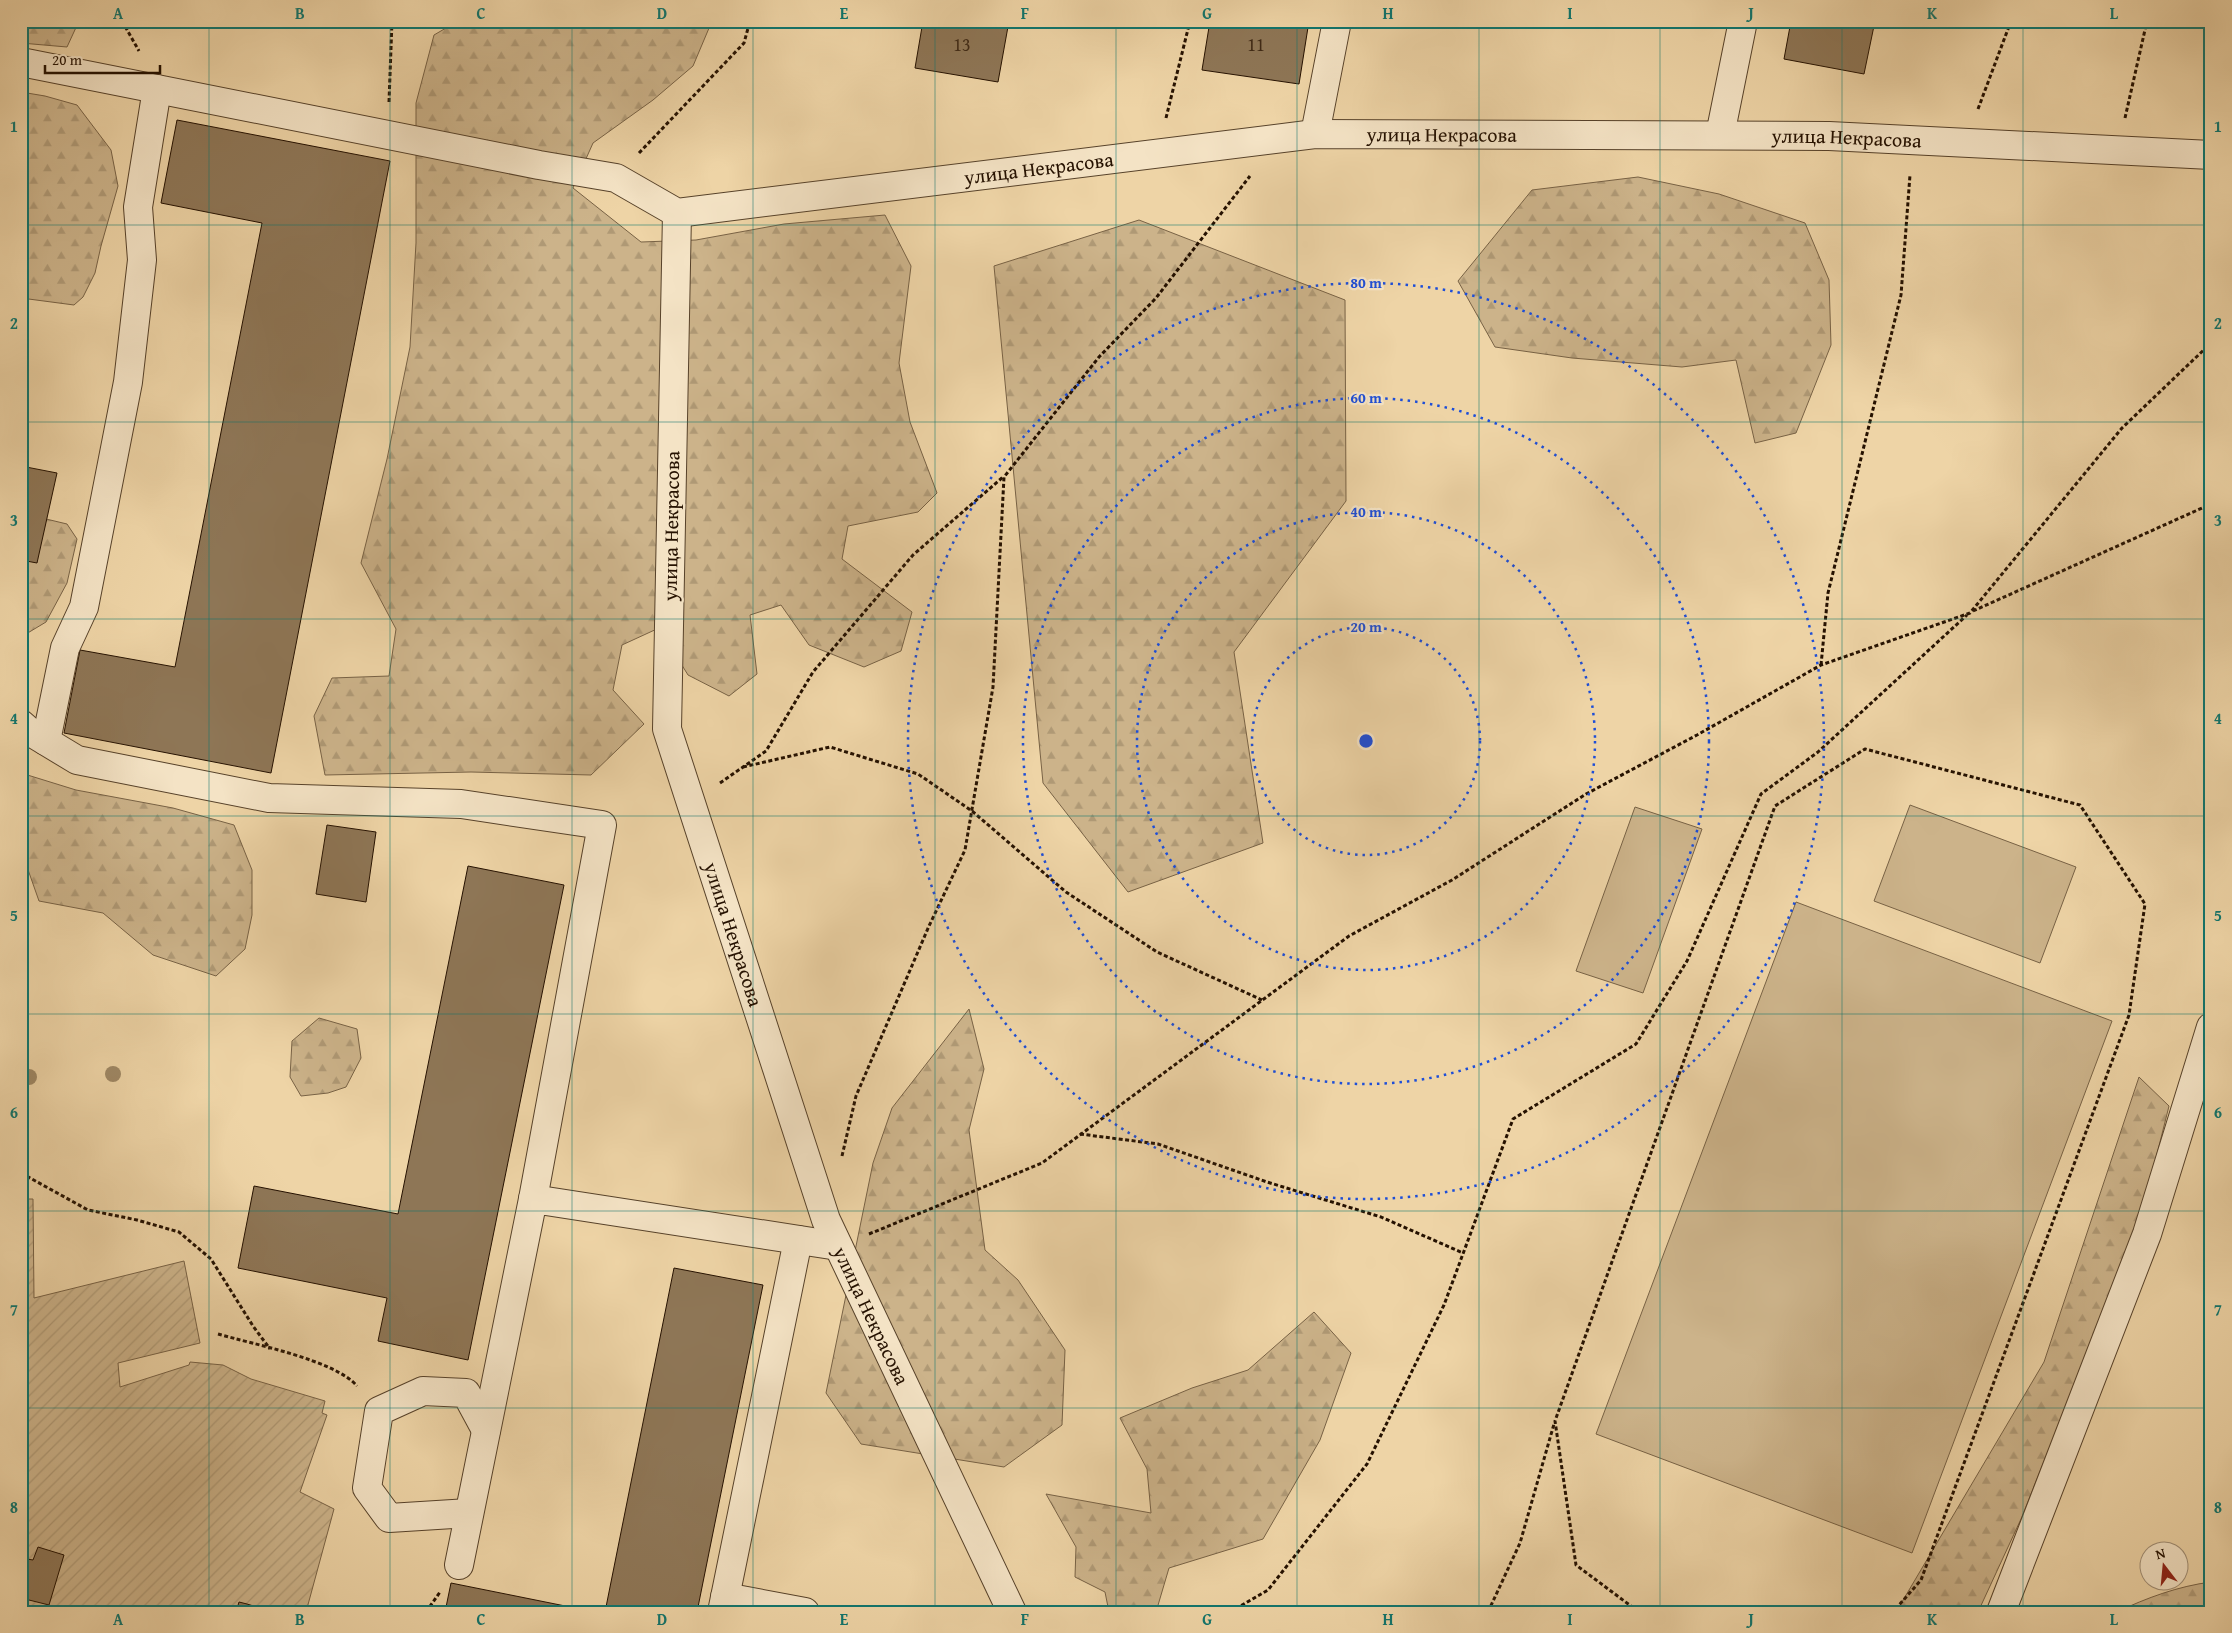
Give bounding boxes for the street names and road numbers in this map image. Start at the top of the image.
street label: улица Некрасова [1365,119,1517,149]
street label: улица Некрасова [1770,121,1923,155]
street label: улица Некрасова [961,144,1115,191]
street label: улица Некрасова [655,450,686,602]
street label: улица Некрасова [697,857,771,1011]
street label: улица Некрасова [826,1240,917,1390]

